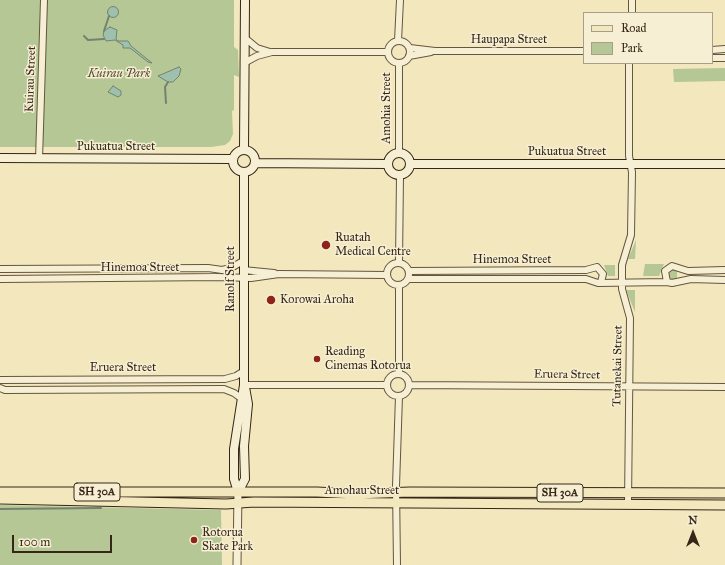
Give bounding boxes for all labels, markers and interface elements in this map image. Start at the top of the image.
legend [583,12,713,64]
text: Road [621,21,647,35]
street label: Haupapa Street [471,33,547,47]
text: Park [621,41,643,55]
street label: Kuirau Street [23,46,39,112]
park label: Kuirau Park [88,67,150,81]
street label: Amohia Street [380,72,394,144]
street label: Pukuatua Street [77,140,155,154]
street label: Pukuatua Street [528,145,606,159]
place label: Ruatah Medical Centre [335,231,411,259]
marker: Ruatah Medical Centre [320,239,332,251]
street label: Ranolf Street [224,246,238,312]
street label: Hinemoa Street [473,253,551,267]
street label: Hinemoa Street [101,261,179,275]
place label: Korowai Aroha [280,293,354,307]
marker: Korowai Aroha [265,294,277,306]
street label: Tutanekai Street [610,325,626,407]
place label: Reading Cinemas Rotorua [325,345,411,373]
marker: Reading Cinemas Rotorua [312,354,322,364]
street label: Eruera Street [90,361,156,375]
street label: Eruera Street [534,367,600,383]
road number: SH 30A [74,483,120,501]
street label: Amohau Street [325,484,399,498]
road number: SH 30A [537,484,583,502]
north arrow [673,513,713,553]
text: N [688,514,698,527]
place label: Rotorua Skate Park [202,526,253,554]
scale bar [14,527,114,553]
text: 100 m [19,535,50,549]
marker: Rotorua Skate Park [189,535,199,545]

